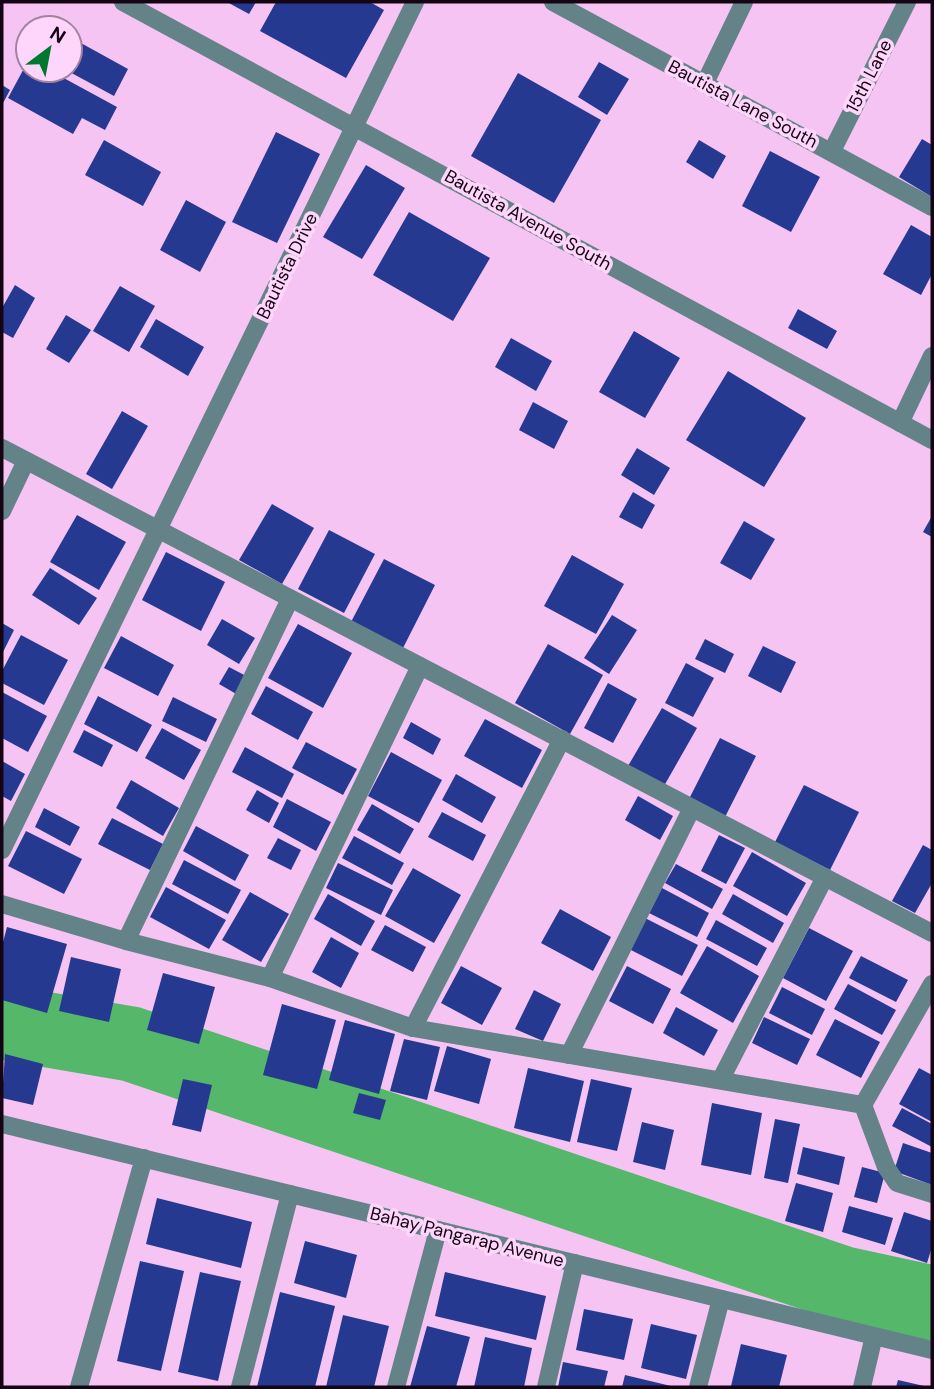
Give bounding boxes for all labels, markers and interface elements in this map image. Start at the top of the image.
north arrow [14,14,84,84]
text: N [45,21,70,49]
street label: 15th Lane [840,36,898,116]
street label: Bautista Lane South [664,54,822,154]
street label: Bautista Avenue South [440,164,616,276]
street label: Bautista Drive [251,209,323,323]
street label: Bahay Pangarap Avenue [368,1201,566,1273]

